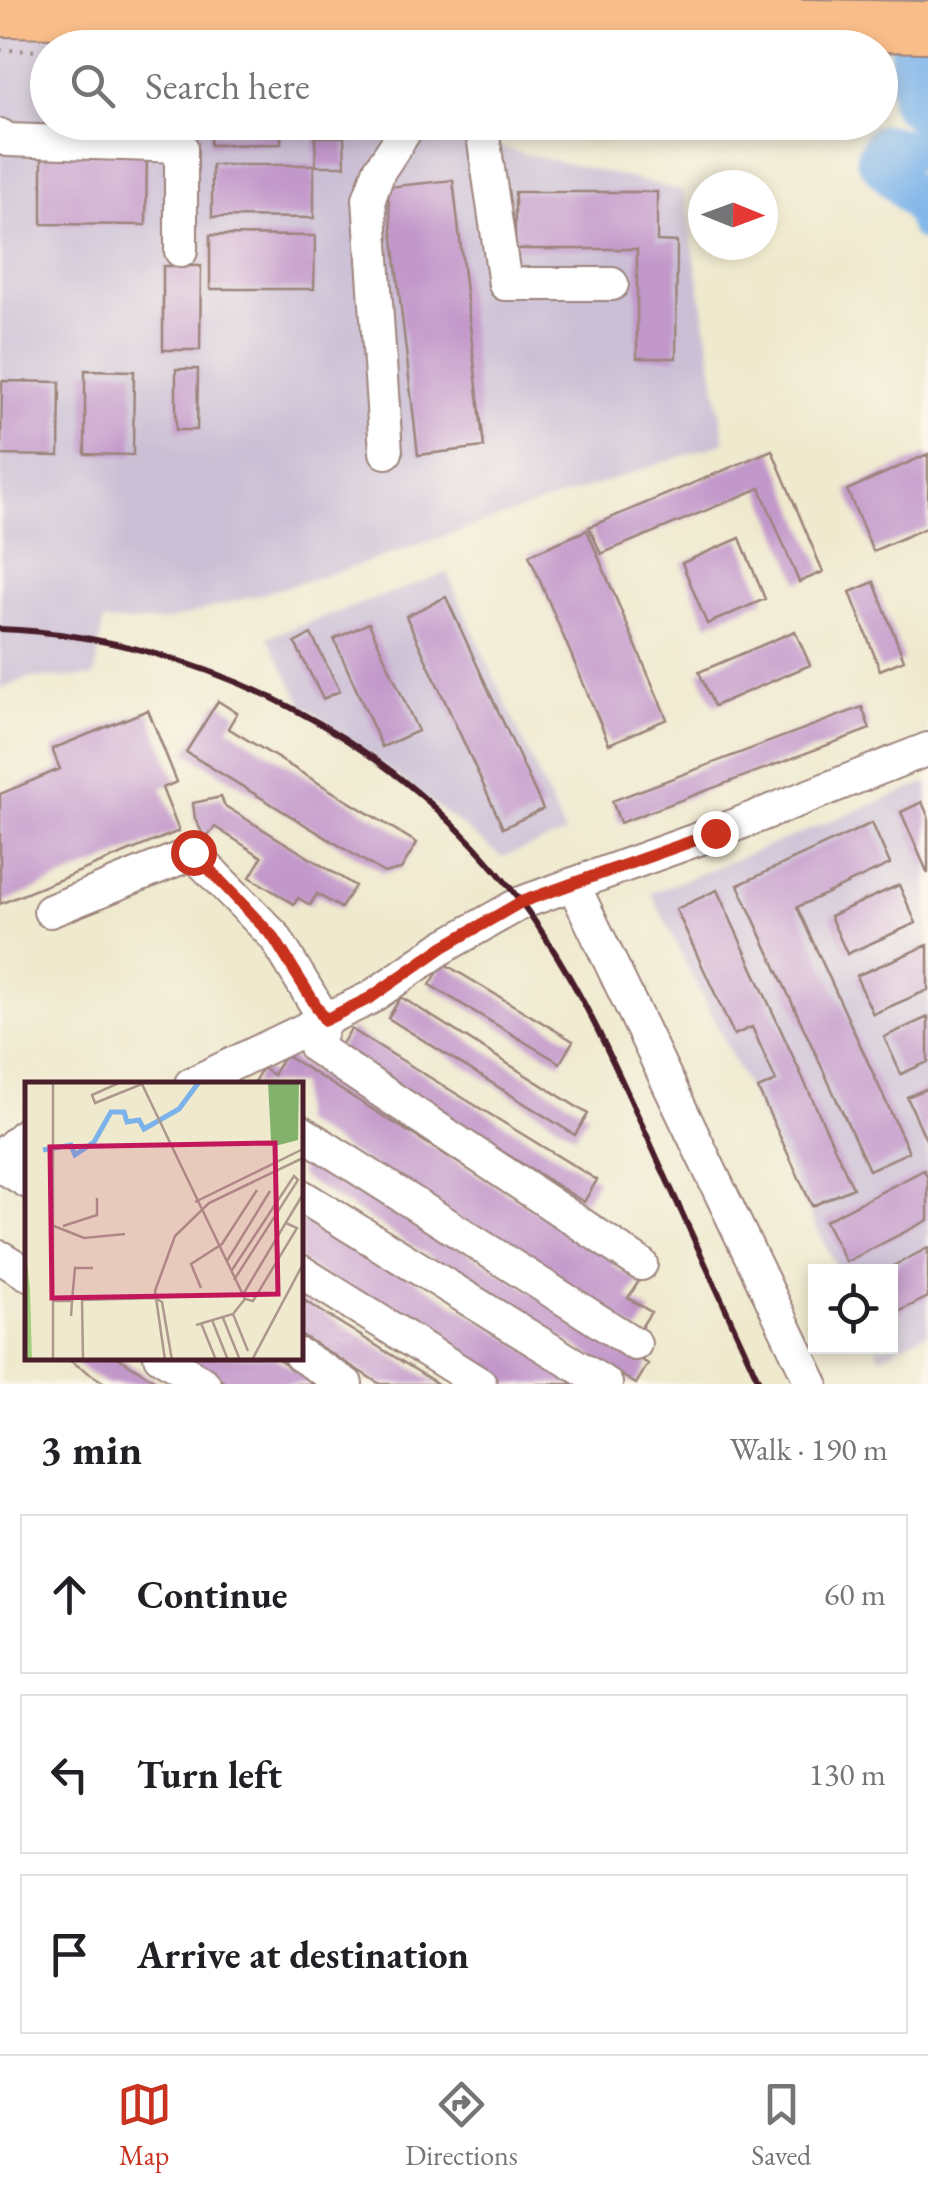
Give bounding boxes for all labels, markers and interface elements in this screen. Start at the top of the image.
search box [30,30,898,140]
icon: search [65,58,120,113]
text: Search here [145,61,310,110]
north arrow [688,170,778,260]
route end [693,811,739,857]
route start [171,830,217,876]
inset map [25,1082,302,1359]
map controls [808,1264,898,1354]
button: locate [808,1264,898,1354]
text: 3 min [40,1422,142,1477]
text: Walk · 190 m [730,1428,888,1470]
icon: ahead [42,1567,97,1622]
text: Continue [137,1570,288,1619]
text: 60 m [824,1573,886,1615]
icon: left [42,1747,97,1802]
text: Turn left [137,1750,282,1799]
text: 130 m [809,1753,886,1795]
icon: arrive [42,1927,97,1982]
text: Arrive at destination [137,1930,469,1979]
tab: Map [117,2077,172,2173]
tab: Directions [405,2077,518,2173]
tab: Saved [751,2077,811,2173]

